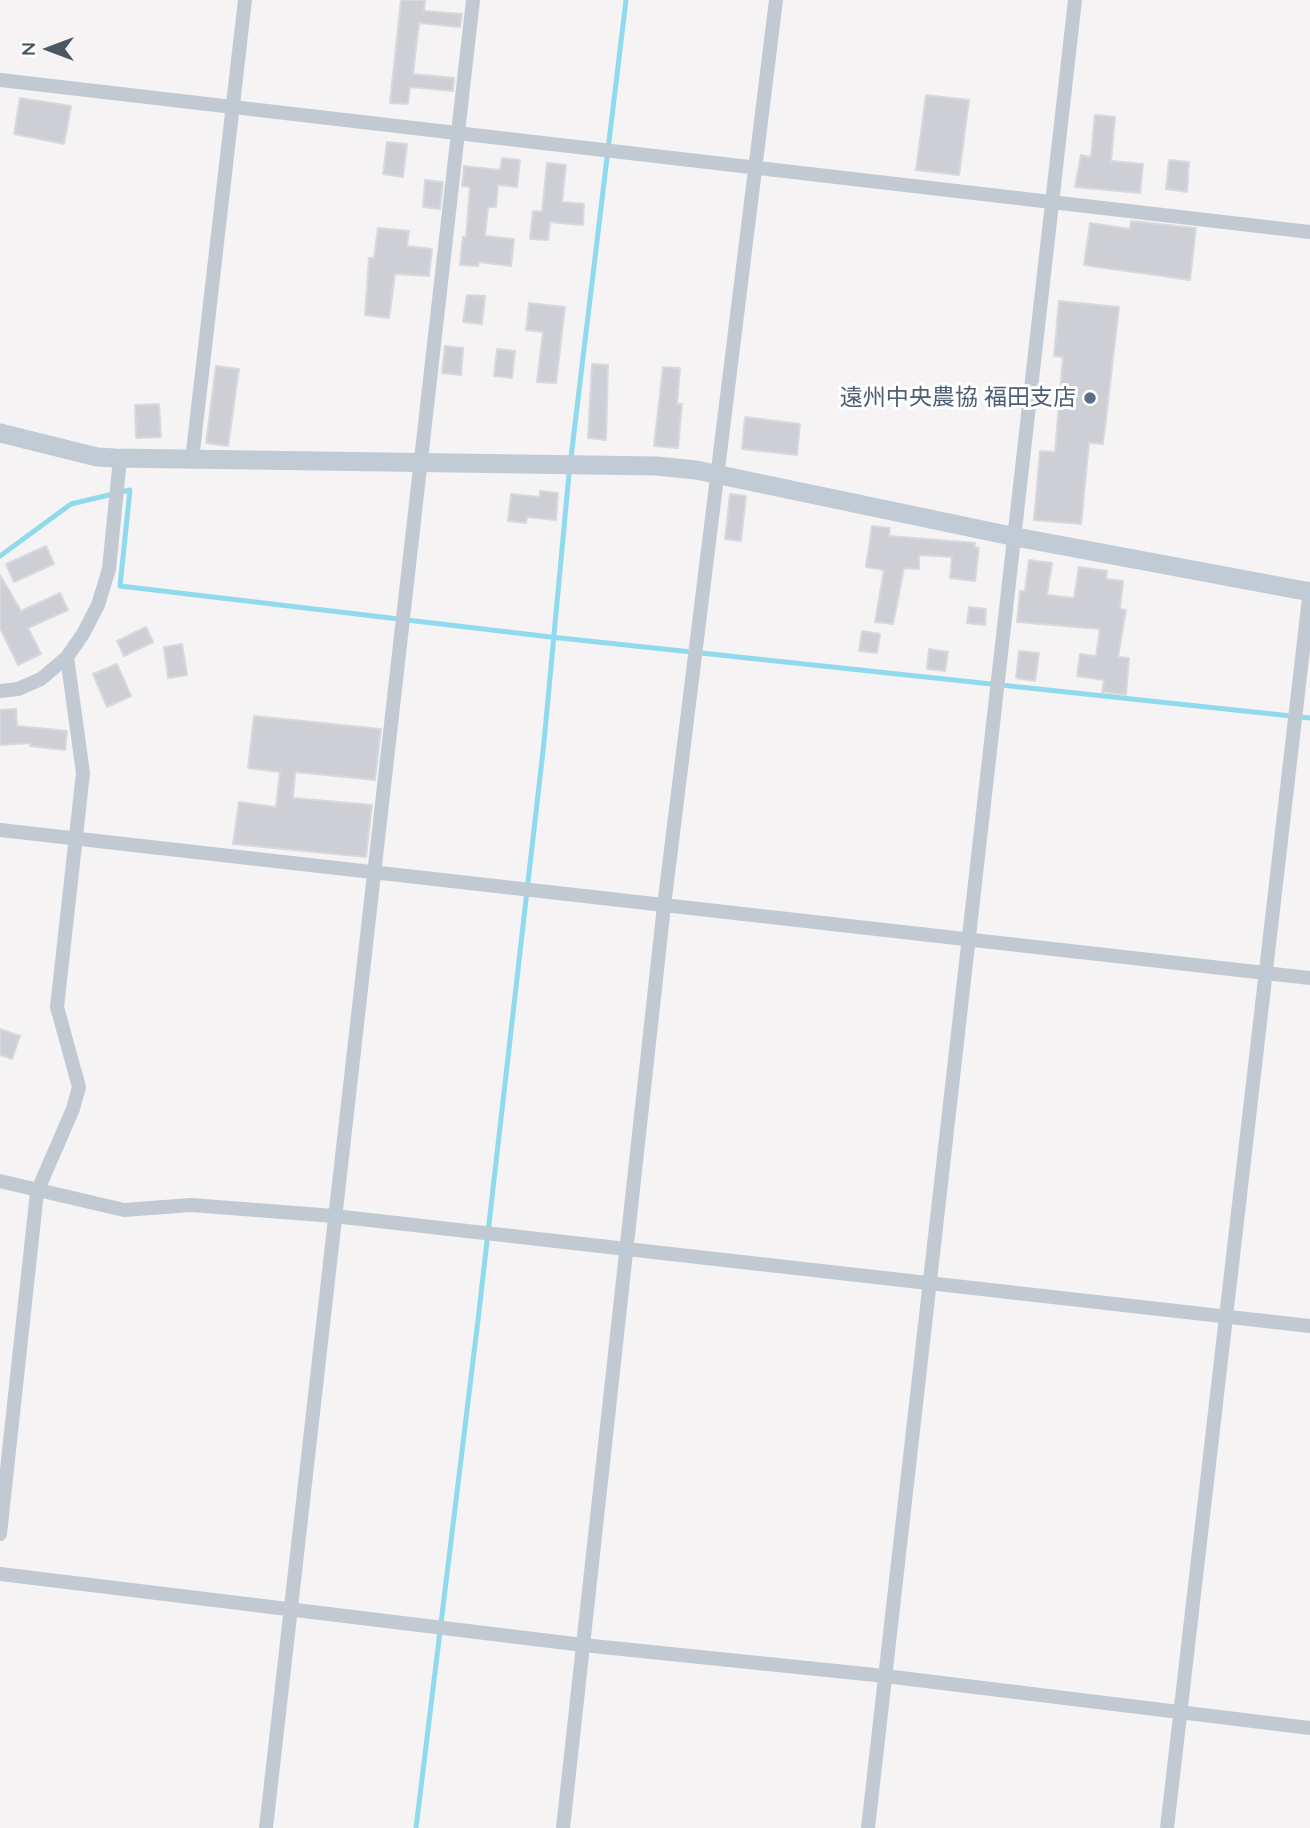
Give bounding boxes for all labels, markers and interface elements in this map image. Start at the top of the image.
north arrow [14,14,84,84]
text: N [16,42,40,56]
place label: 遠州中央農協 福田支店 [840,384,1076,412]
marker: 遠州中央農協 福田支店 [1082,390,1098,406]

